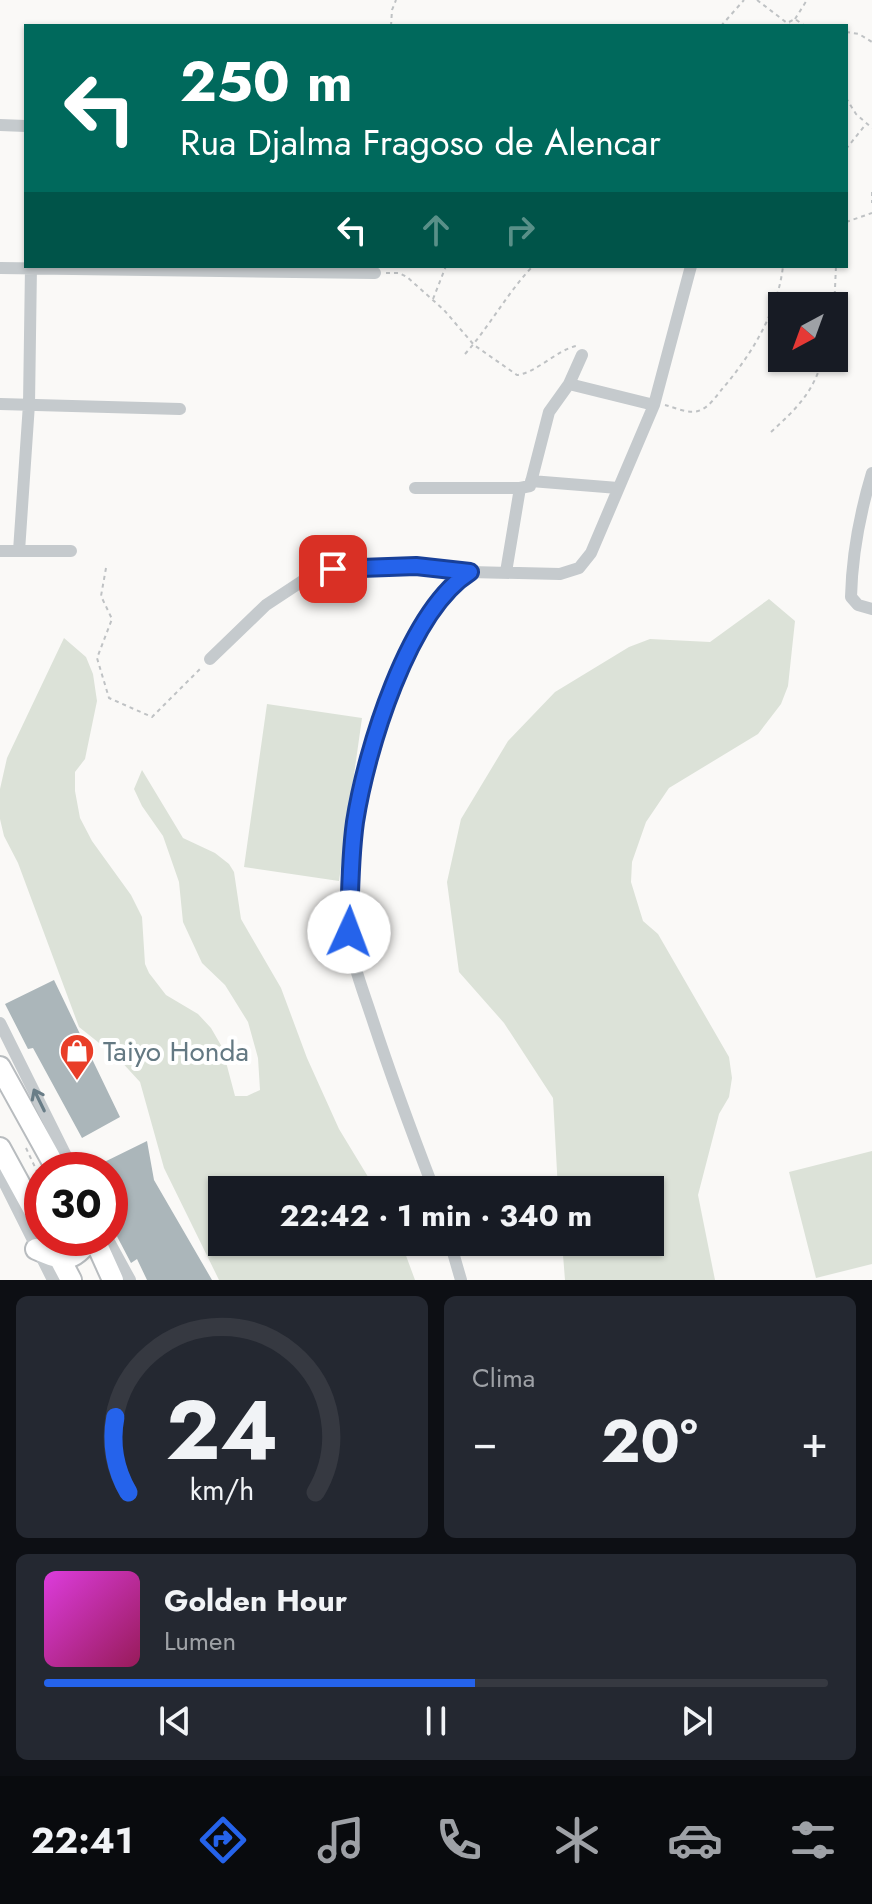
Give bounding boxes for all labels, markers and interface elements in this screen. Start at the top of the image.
text: 250 m [180,41,353,122]
icon: left [48,56,152,160]
text: Rua Djalma Fragoso de Alencar [180,116,661,168]
icon: left [330,208,374,252]
icon: ahead [414,208,458,252]
icon: right [498,208,542,252]
north arrow [768,292,848,372]
map controls [768,292,848,372]
pin [299,535,367,603]
icon: arrive [311,547,355,591]
position arrow [307,890,391,974]
place label: Taiyo Honda [103,1031,249,1072]
shop icon: Taiyo Honda [58,1032,96,1082]
one-way arrow [30,1089,46,1113]
speed limit sign: 30 [24,1152,128,1256]
text: 22:42 · 1 min · 340 m [280,1194,592,1237]
text: Clima [472,1359,535,1397]
text: 24 [166,1370,278,1490]
text: 20° [601,1398,698,1485]
text: − [472,1410,498,1474]
text: + [801,1410,828,1474]
text: km/h [190,1469,254,1511]
text: Golden Hour [164,1579,347,1622]
text: Lumen [164,1622,236,1660]
icon: previous [153,1699,197,1743]
icon: pause [414,1699,458,1743]
icon: next [675,1699,719,1743]
icon: directions [195,1812,251,1868]
icon: music [313,1812,369,1868]
icon: phone [431,1812,487,1868]
icon: climate [549,1812,605,1868]
icon: car [667,1812,723,1868]
icon: filters [785,1812,841,1868]
text: 22:41 [31,1814,133,1866]

